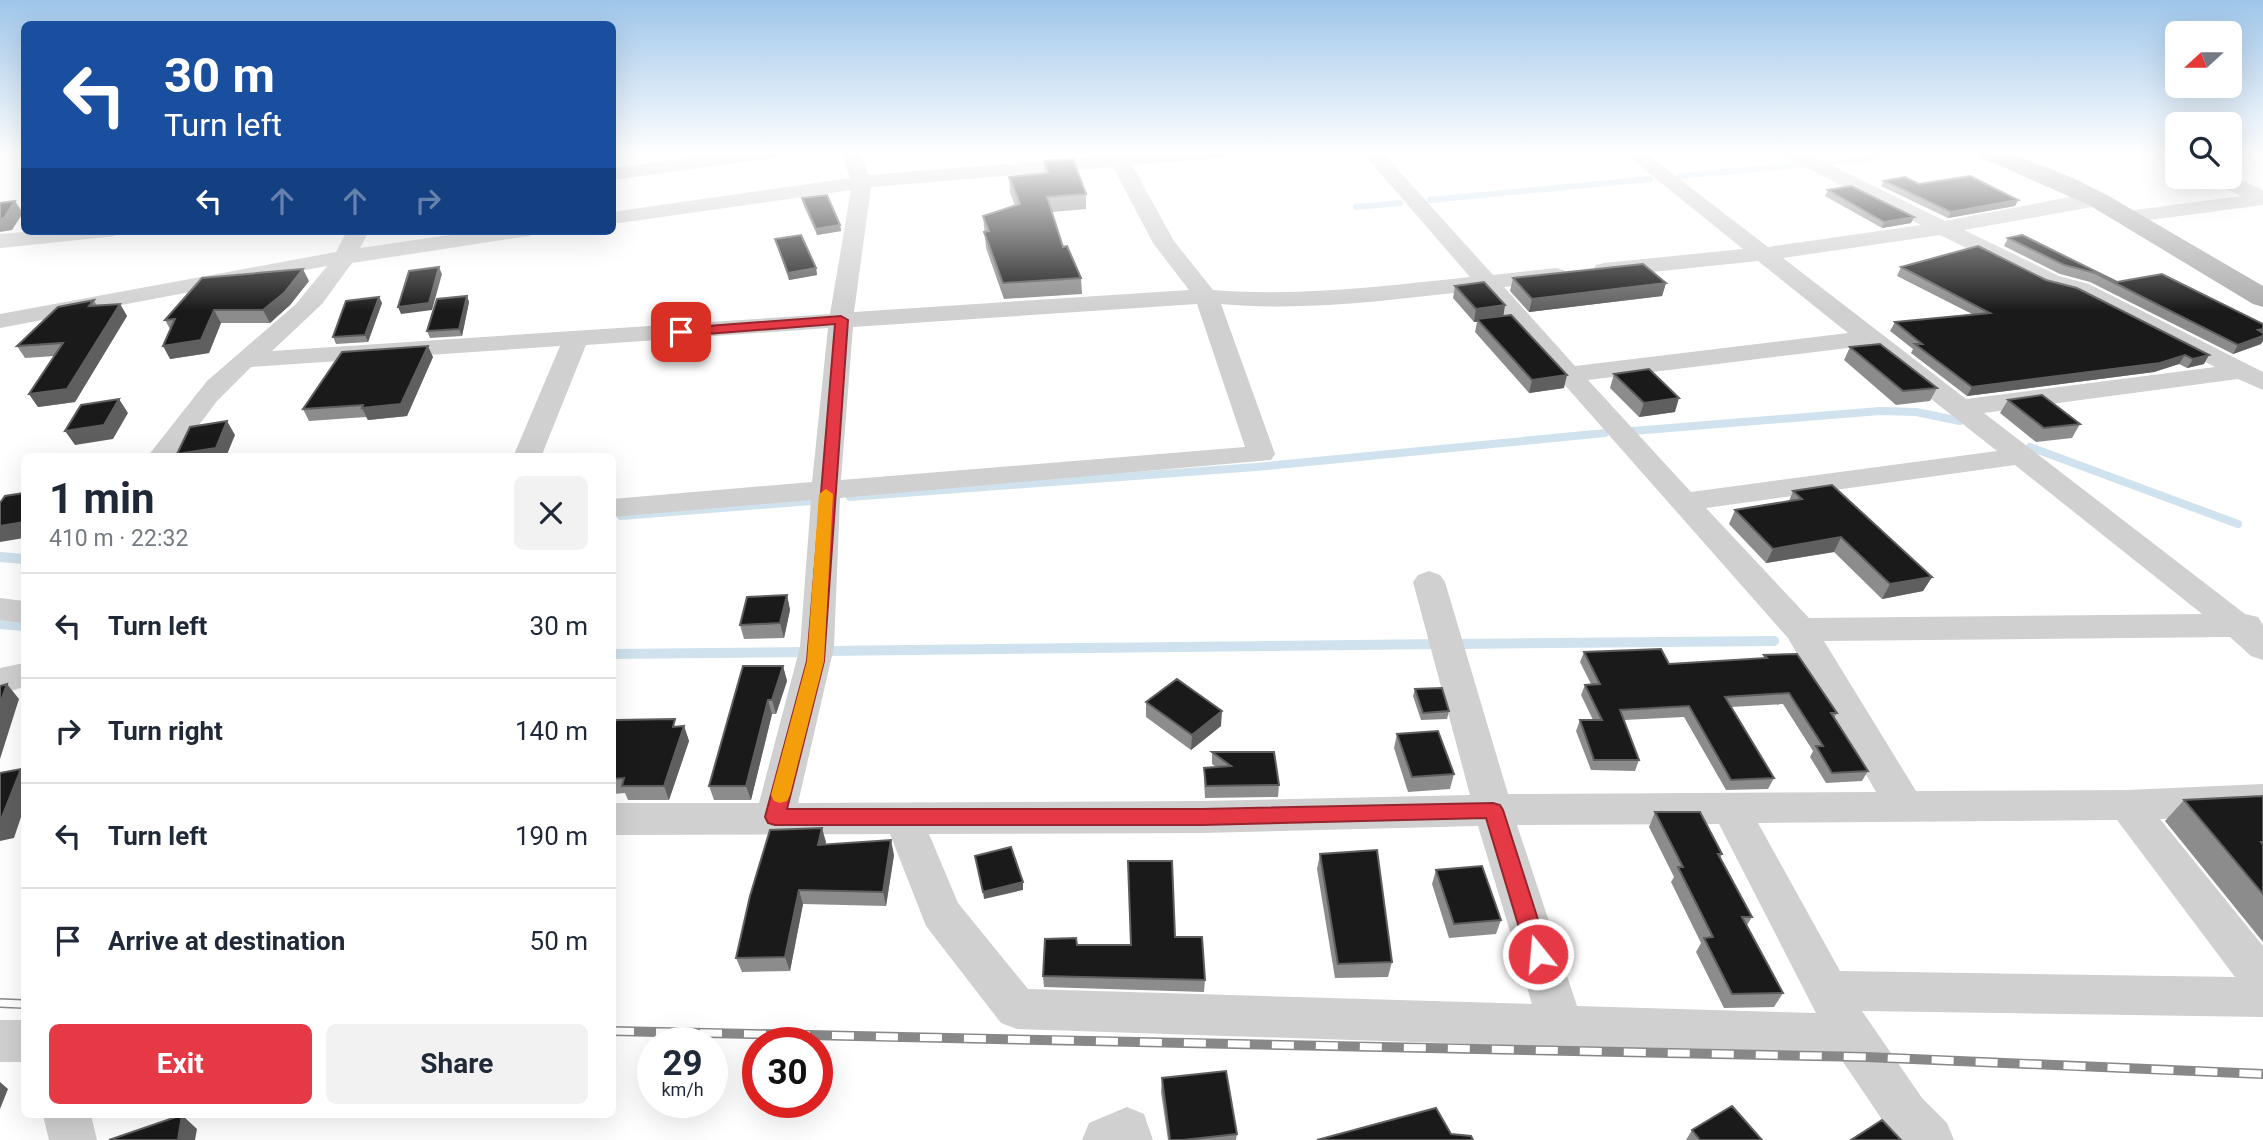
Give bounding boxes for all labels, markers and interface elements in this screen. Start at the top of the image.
north arrow [2165,21,2242,98]
map controls [2165,21,2242,189]
text: 30 m [164,47,275,104]
icon: left [49,49,140,140]
text: Turn left [164,106,282,144]
button: search [2165,112,2242,189]
icon: left [190,182,228,220]
icon: ahead [263,182,301,220]
icon: ahead [336,182,374,220]
icon: right [409,182,447,220]
pin [651,302,711,362]
icon: arrive [662,313,700,351]
text: 1 min [49,474,155,523]
button: close [514,476,588,550]
text: 410 m · 22:32 [49,525,188,552]
icon: left [49,607,87,645]
text: Turn left [108,611,207,641]
text: 30 m [530,611,588,641]
icon: right [49,712,87,750]
text: Turn right [108,716,223,746]
text: 140 m [515,716,588,746]
icon: left [49,817,87,855]
text: Turn left [108,821,207,851]
text: 190 m [515,821,588,851]
position arrow [1501,917,1575,991]
icon: arrive [49,922,87,960]
text: Arrive at destination [108,926,345,956]
text: 50 m [530,926,588,956]
button: Exit [49,1024,312,1104]
button: Share [326,1024,588,1104]
speed limit sign: 30 [742,1027,833,1118]
text: 29 [662,1043,703,1084]
text: km/h [661,1079,704,1100]

